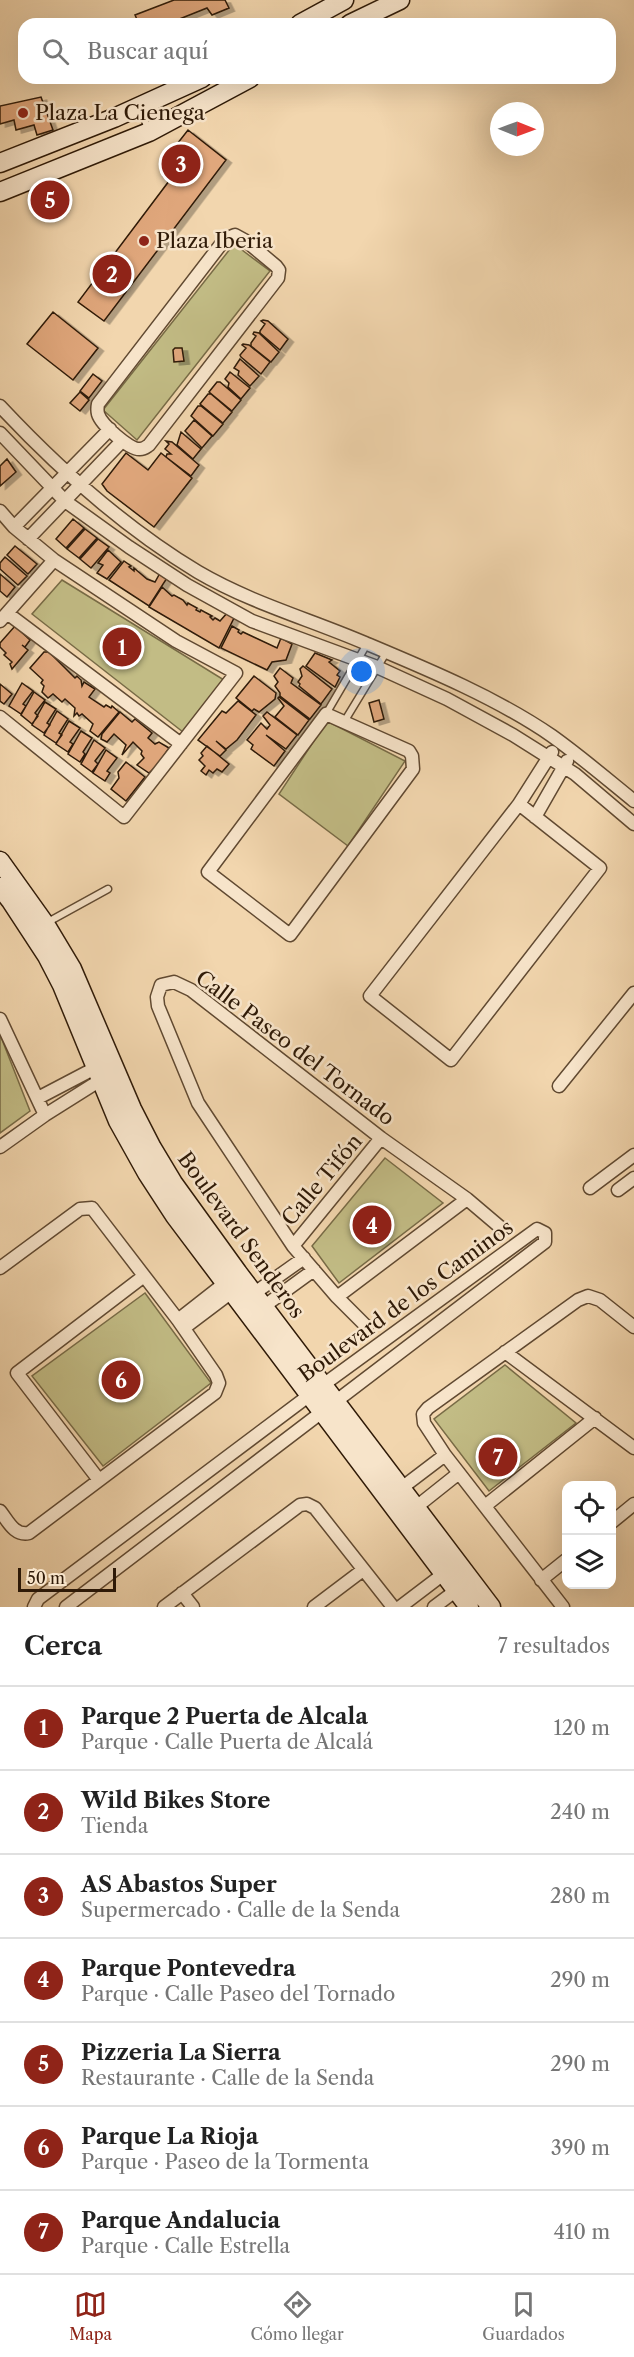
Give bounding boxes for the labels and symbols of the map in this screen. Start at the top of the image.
place label: Plaza La Cienega [35,100,206,125]
north arrow [490,102,544,156]
marker: Plaza La Cienega [16,106,30,120]
pin: 3 [162,142,201,186]
pin: 5 [31,178,70,222]
place label: Plaza Iberia [156,228,274,253]
marker: Plaza Iberia [137,234,151,248]
pin: 2 [92,252,132,296]
pin: 1 [102,624,142,670]
your location [347,657,376,686]
street label: Calle Paseo del Tornado [191,965,400,1130]
street label: Calle Tifón [276,1129,367,1230]
street label: Boulevard Senderos [173,1147,310,1323]
pin: 4 [352,1202,392,1248]
street label: Boulevard de los Caminos [293,1214,518,1387]
pin: 6 [102,1358,140,1402]
pin: 7 [478,1434,518,1480]
scale bar [18,1565,116,1592]

